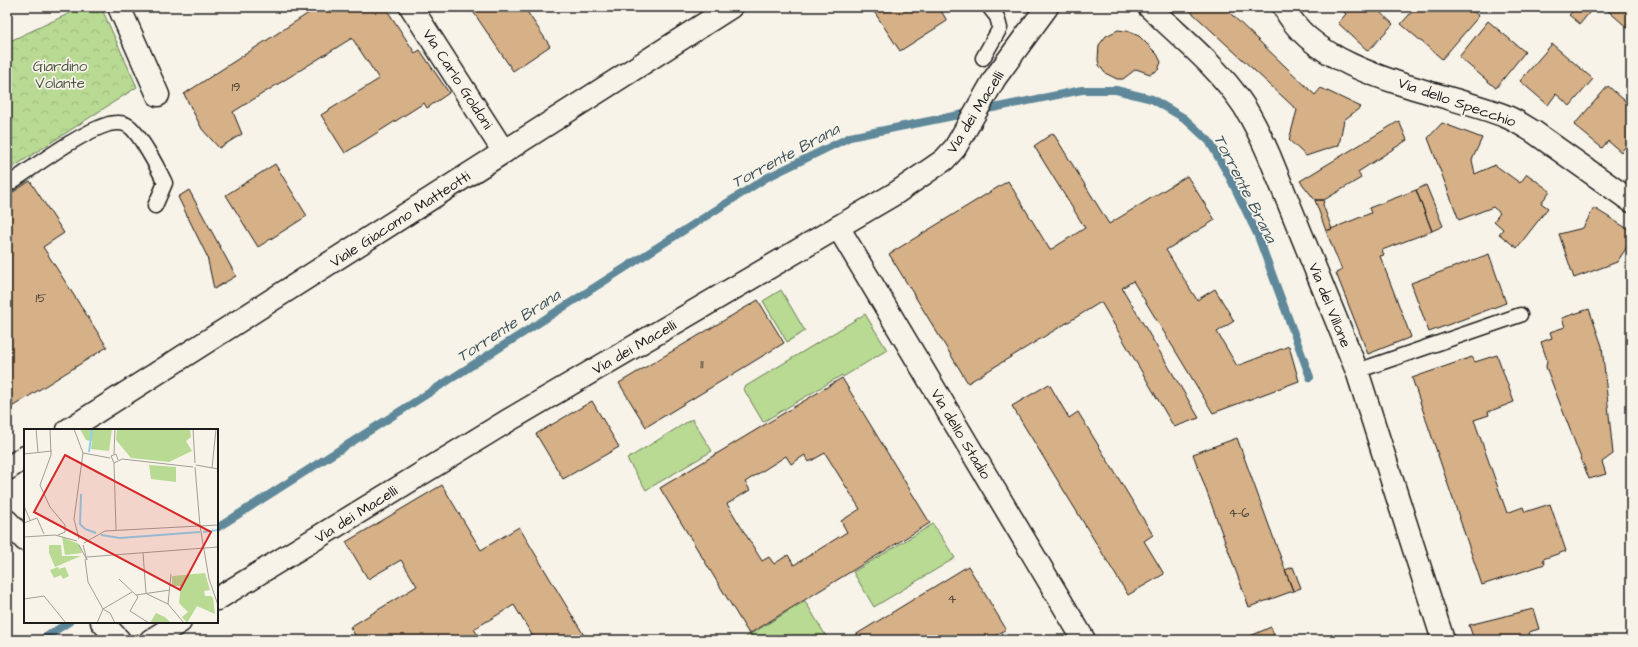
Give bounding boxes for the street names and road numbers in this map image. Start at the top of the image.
street label: Via Carlo Goldoni [417,25,498,134]
street label: Via dei Macelli [942,66,1010,158]
street label: Via dello Specchio [1395,72,1519,133]
street label: Viale Giacomo Matteotti [326,166,475,273]
street label: Via del Villone [1303,260,1356,351]
street label: Via dei Macelli [588,314,681,380]
street label: Via dello Stadio [925,385,996,484]
street label: Via dei Macelli [311,480,402,548]

